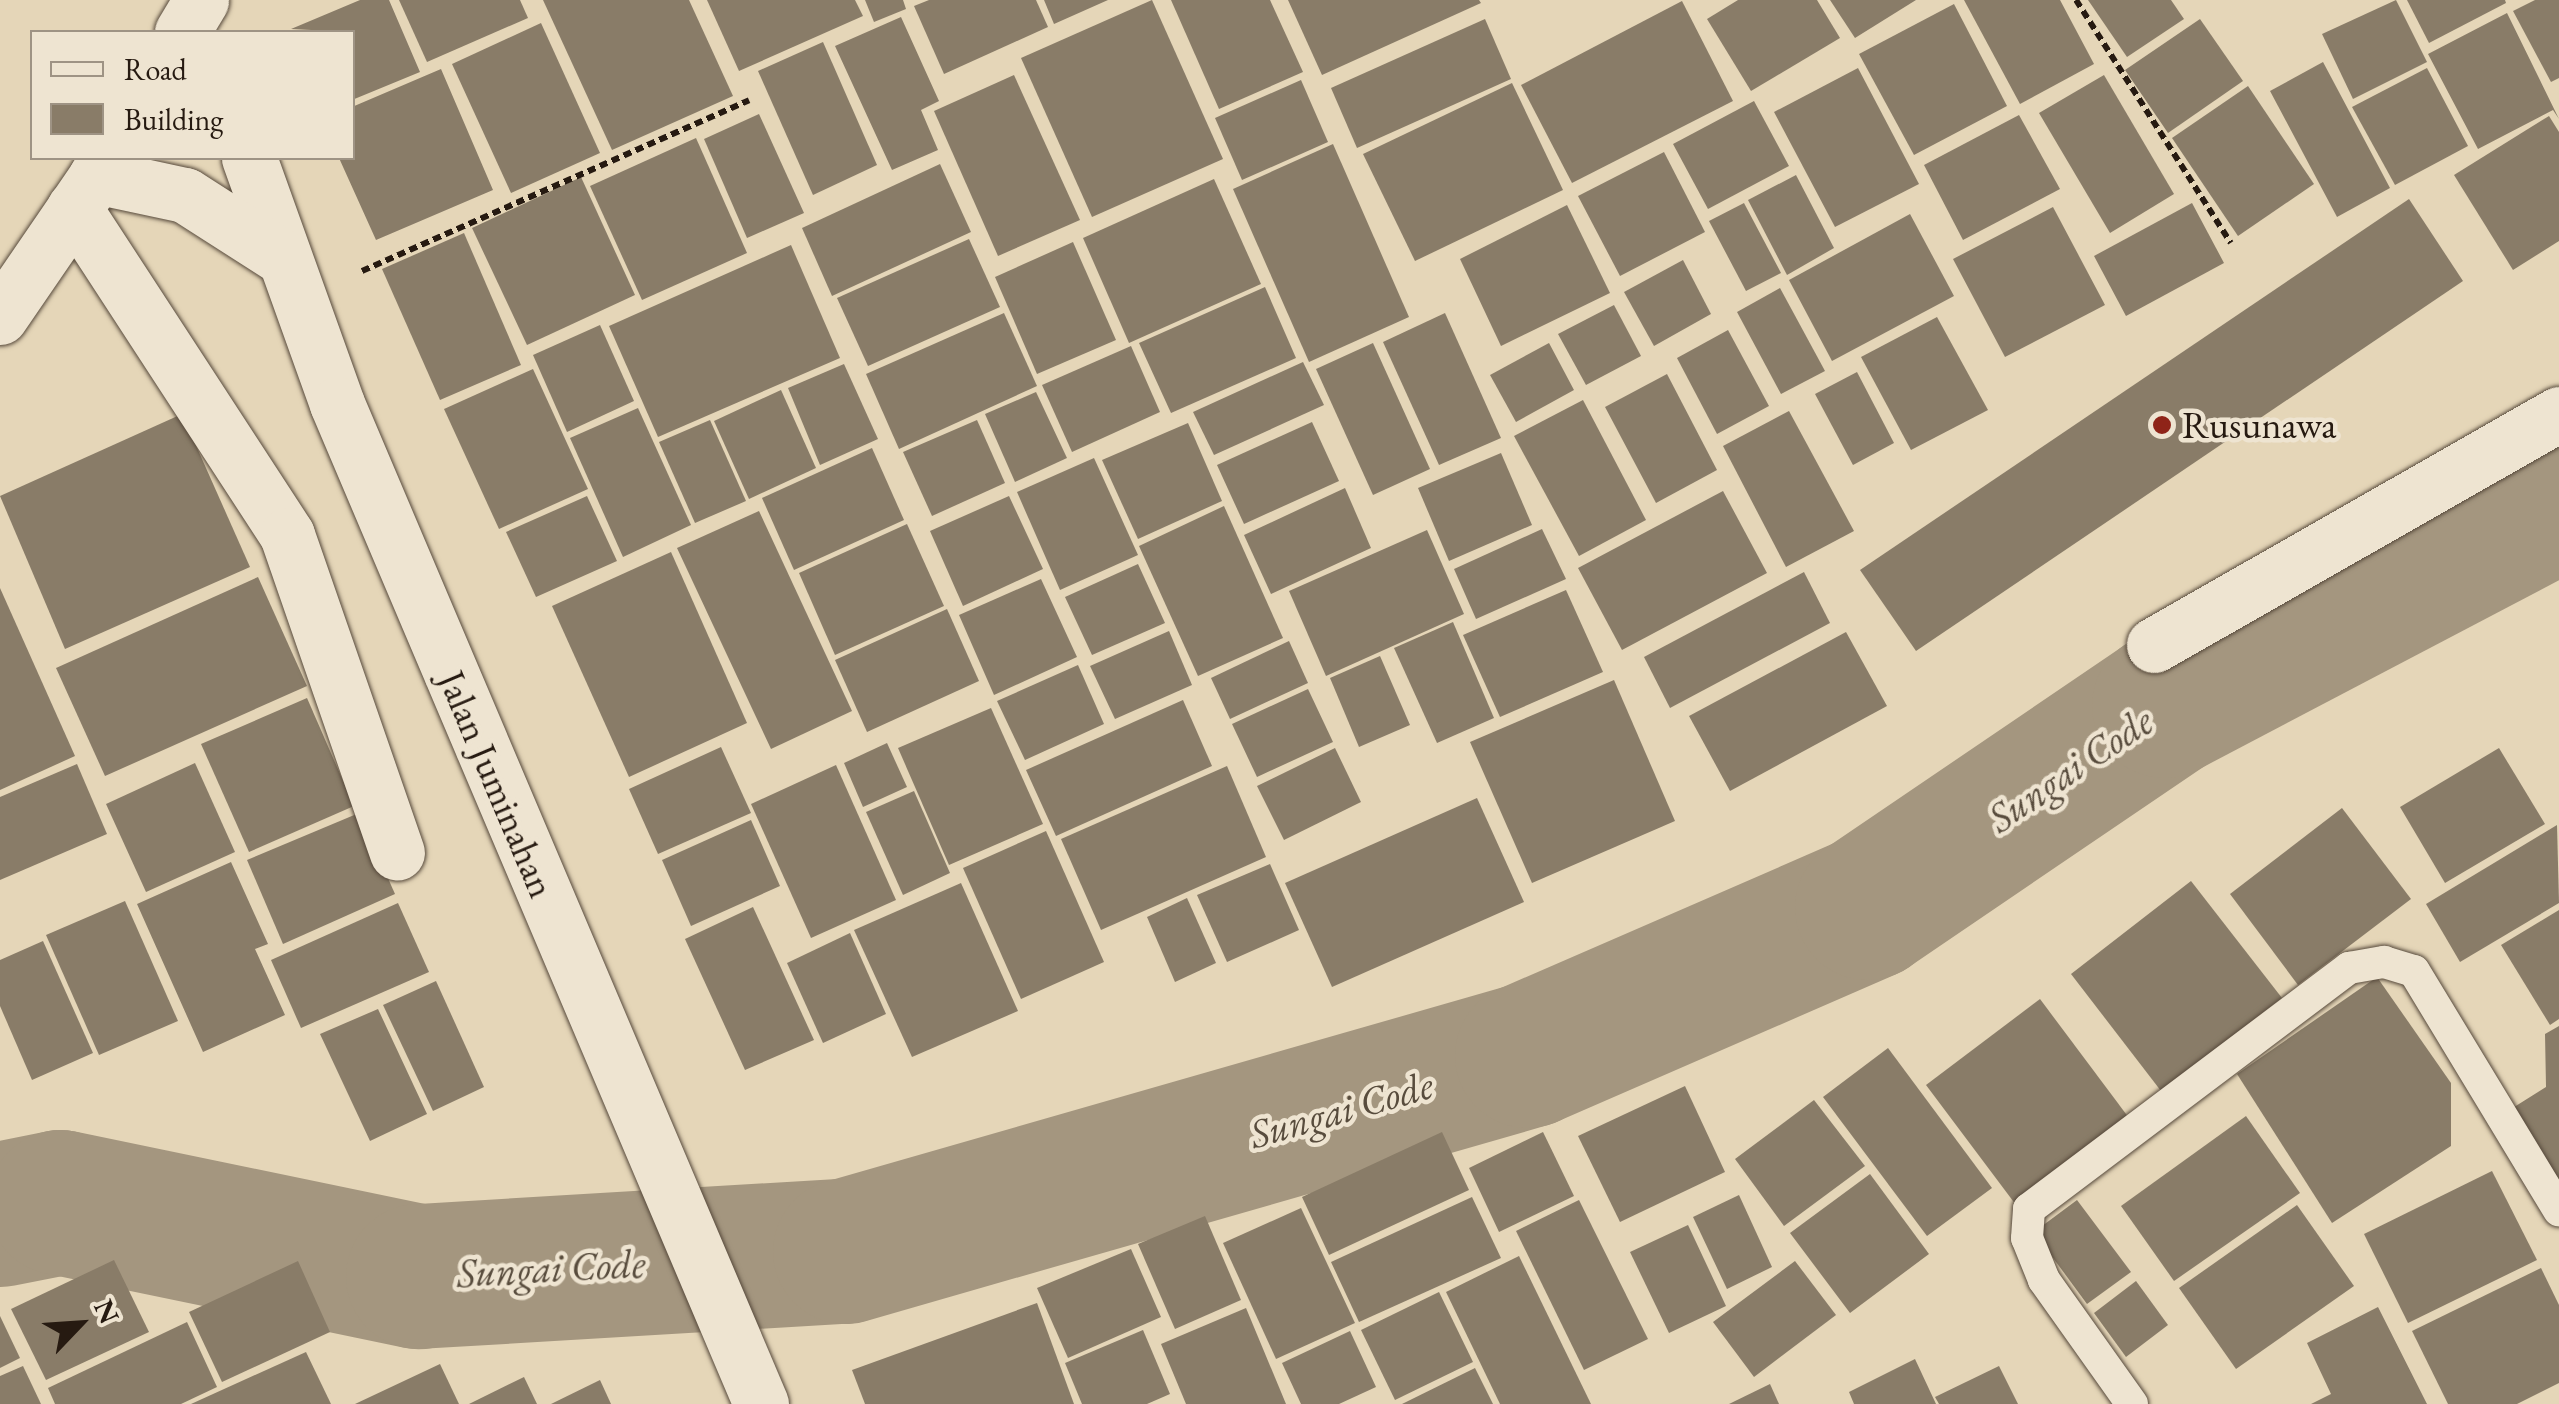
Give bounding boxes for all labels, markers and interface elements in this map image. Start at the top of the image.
legend [30,30,355,160]
text: Road [124,50,187,89]
text: Building [124,100,223,139]
place label: Rusunawa [2182,402,2337,448]
marker: Rusunawa [2151,414,2173,436]
street label: Jalan Juminahan [429,664,565,904]
water label: Sungai Code [1978,696,2162,842]
water label: Sungai Code [1244,1060,1438,1158]
water label: Sungai Code [456,1239,646,1297]
north arrow [30,1274,130,1374]
text: N [86,1293,128,1329]

